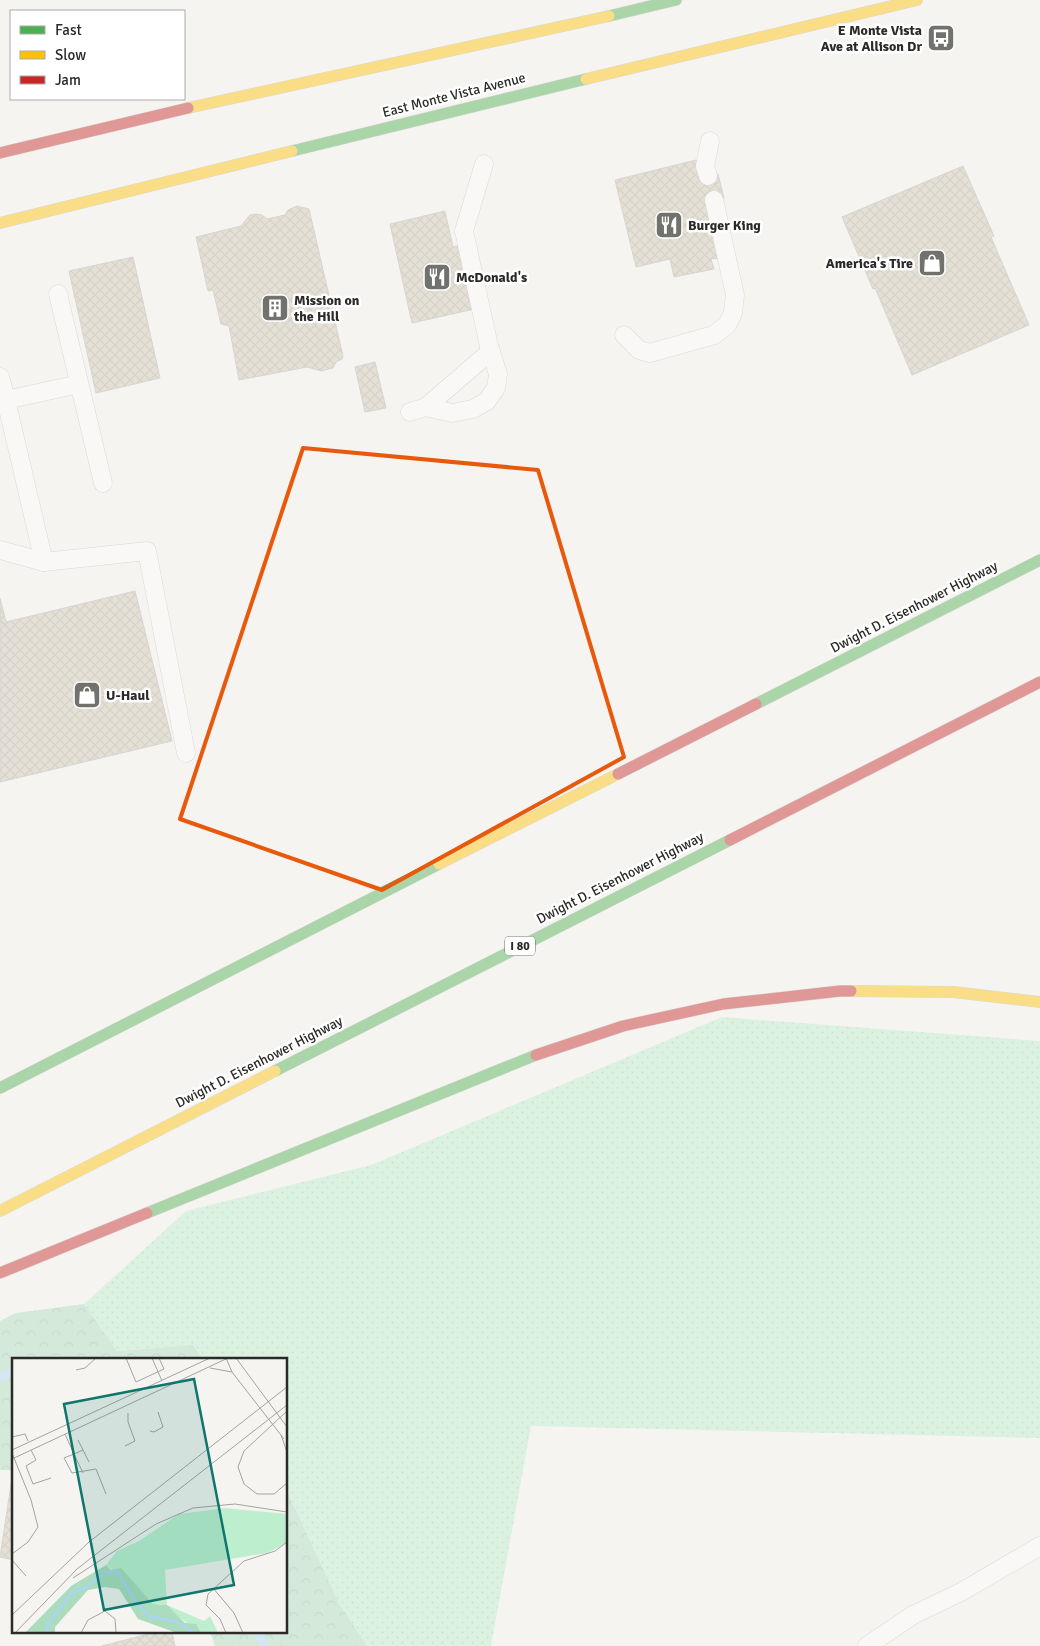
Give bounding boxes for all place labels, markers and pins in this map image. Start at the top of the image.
place label: E Monte Vista Ave at Allison Dr [821,22,922,55]
bus stop icon: E Monte Vista Ave at Allison Dr [926,23,956,53]
restaurant icon: Burger King [654,210,684,240]
place label: Burger King [688,217,761,234]
shop icon: America's Tire [917,248,947,278]
place label: America's Tire [826,255,913,272]
restaurant icon: McDonald's [422,262,452,292]
place label: McDonald's [456,269,527,286]
place label: Mission on the Hill [293,292,360,325]
building icon: Mission on the Hill [260,293,290,323]
shop icon: U-Haul [72,680,102,710]
place label: U-Haul [106,687,150,704]

